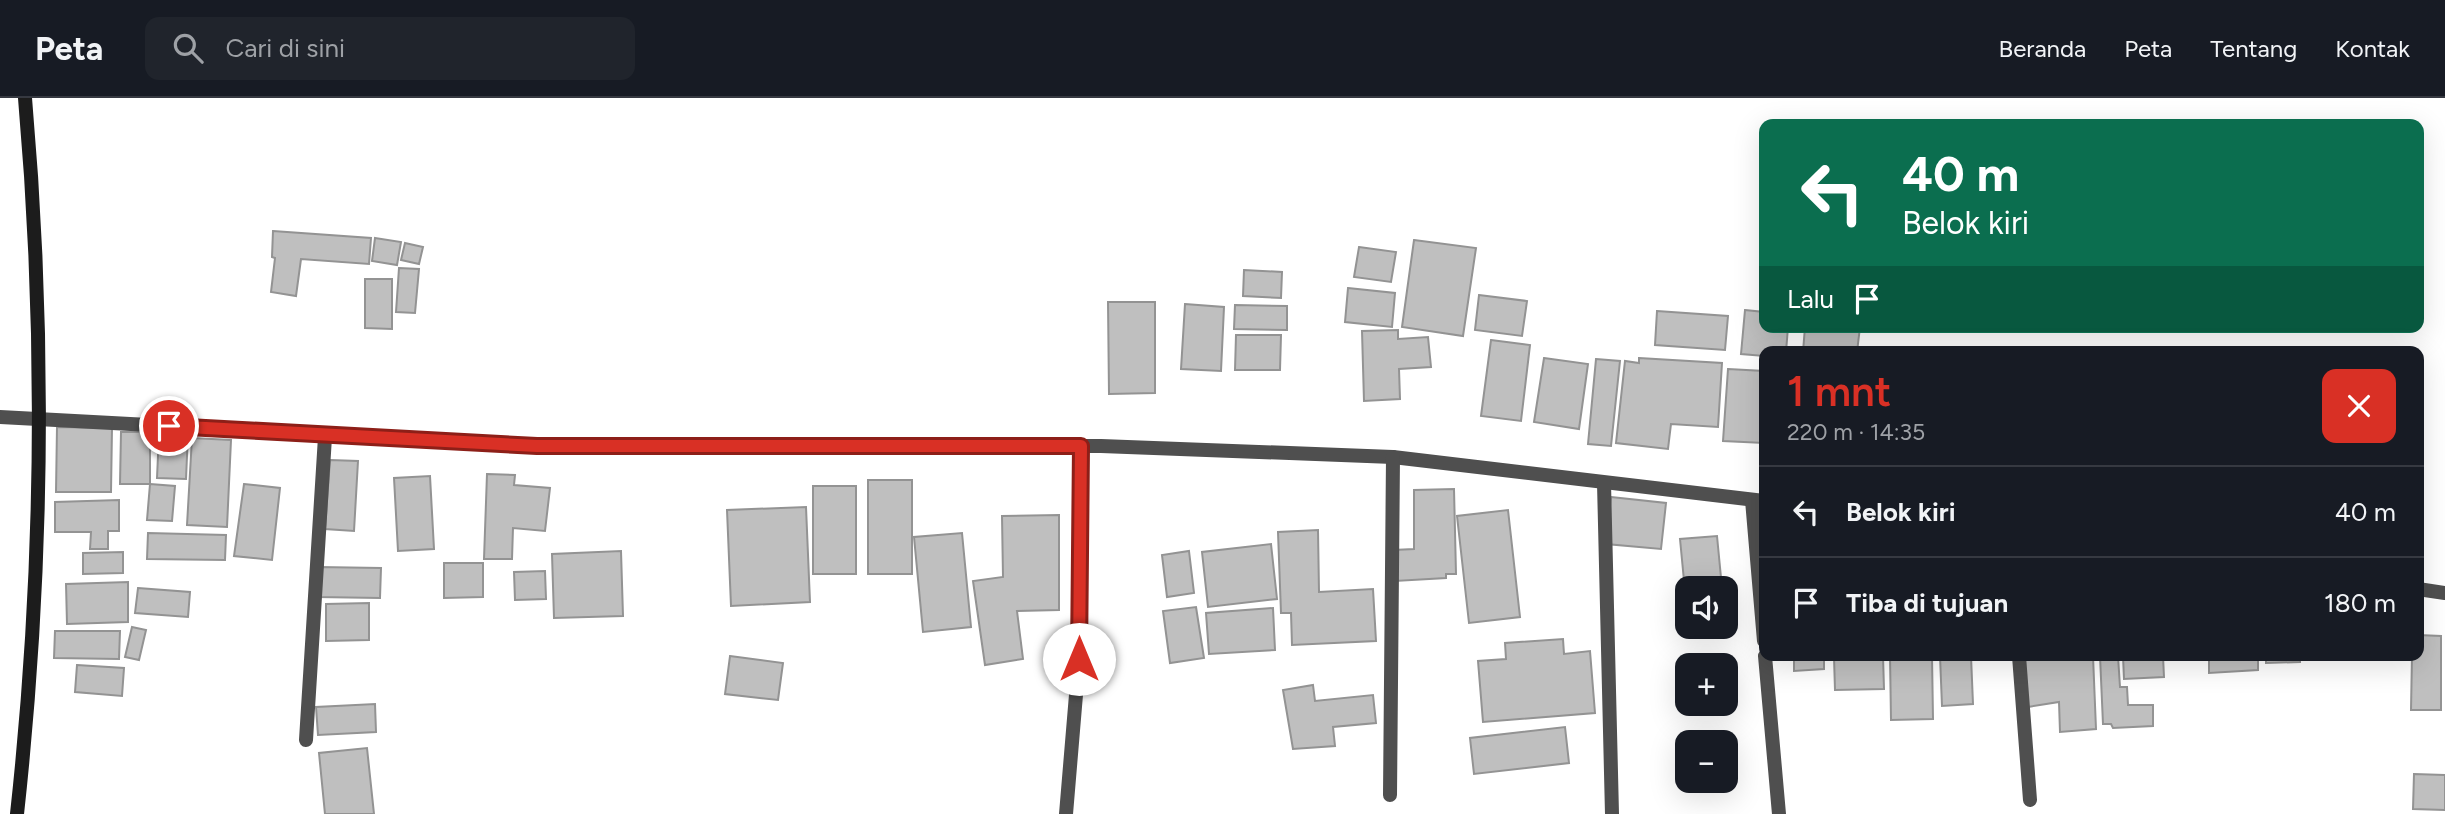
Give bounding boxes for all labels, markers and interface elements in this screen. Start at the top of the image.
search box [145,17,635,80]
text: Peta [35,29,103,68]
icon: search [169,29,207,67]
text: Cari di sini [225,32,345,64]
text: Beranda [1999,34,2086,63]
text: Peta [2124,34,2172,63]
text: Tentang [2210,34,2297,63]
text: Kontak [2335,34,2410,63]
text: 40 m [1902,144,2019,203]
icon: left [1787,147,1878,238]
text: Belok kiri [1902,204,2029,242]
icon: arrive [1848,280,1886,318]
text: Lalu [1787,283,1834,315]
text: 1 mnt [1787,366,1891,417]
button: close [2322,369,2396,443]
pin [139,396,199,456]
icon: arrive [150,407,188,445]
text: 220 m · 14:35 [1787,418,1925,446]
icon: left [1787,493,1825,531]
text: Belok kiri [1846,496,1955,528]
text: 40 m [2335,496,2396,528]
map controls [1675,576,1738,793]
button: sound [1675,576,1738,639]
icon: arrive [1787,584,1825,622]
text: Tiba di tujuan [1846,587,2008,619]
text: 180 m [2324,587,2396,619]
position arrow [1042,622,1116,696]
button: + [1675,653,1738,716]
button: − [1675,730,1738,793]

